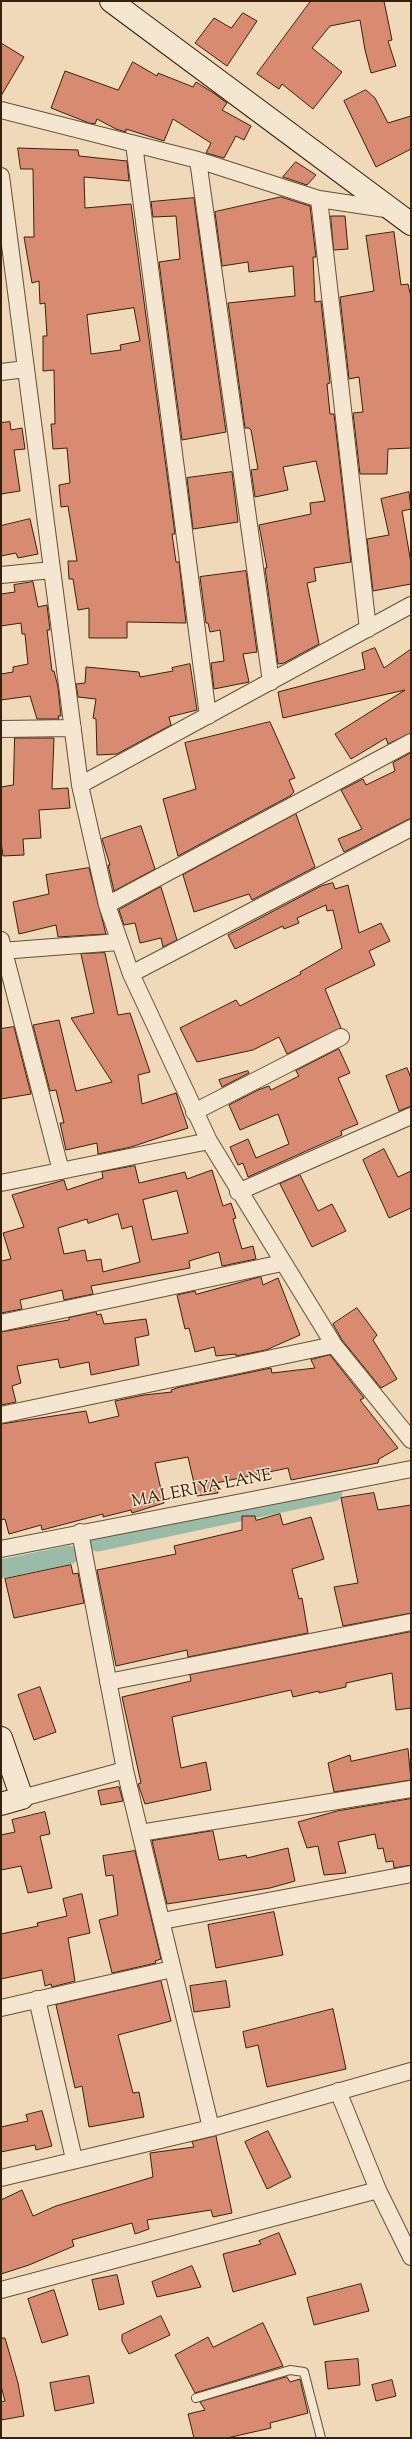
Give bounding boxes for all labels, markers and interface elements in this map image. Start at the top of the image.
street label: MALERIYA LANE [130,1466,274,1514]

